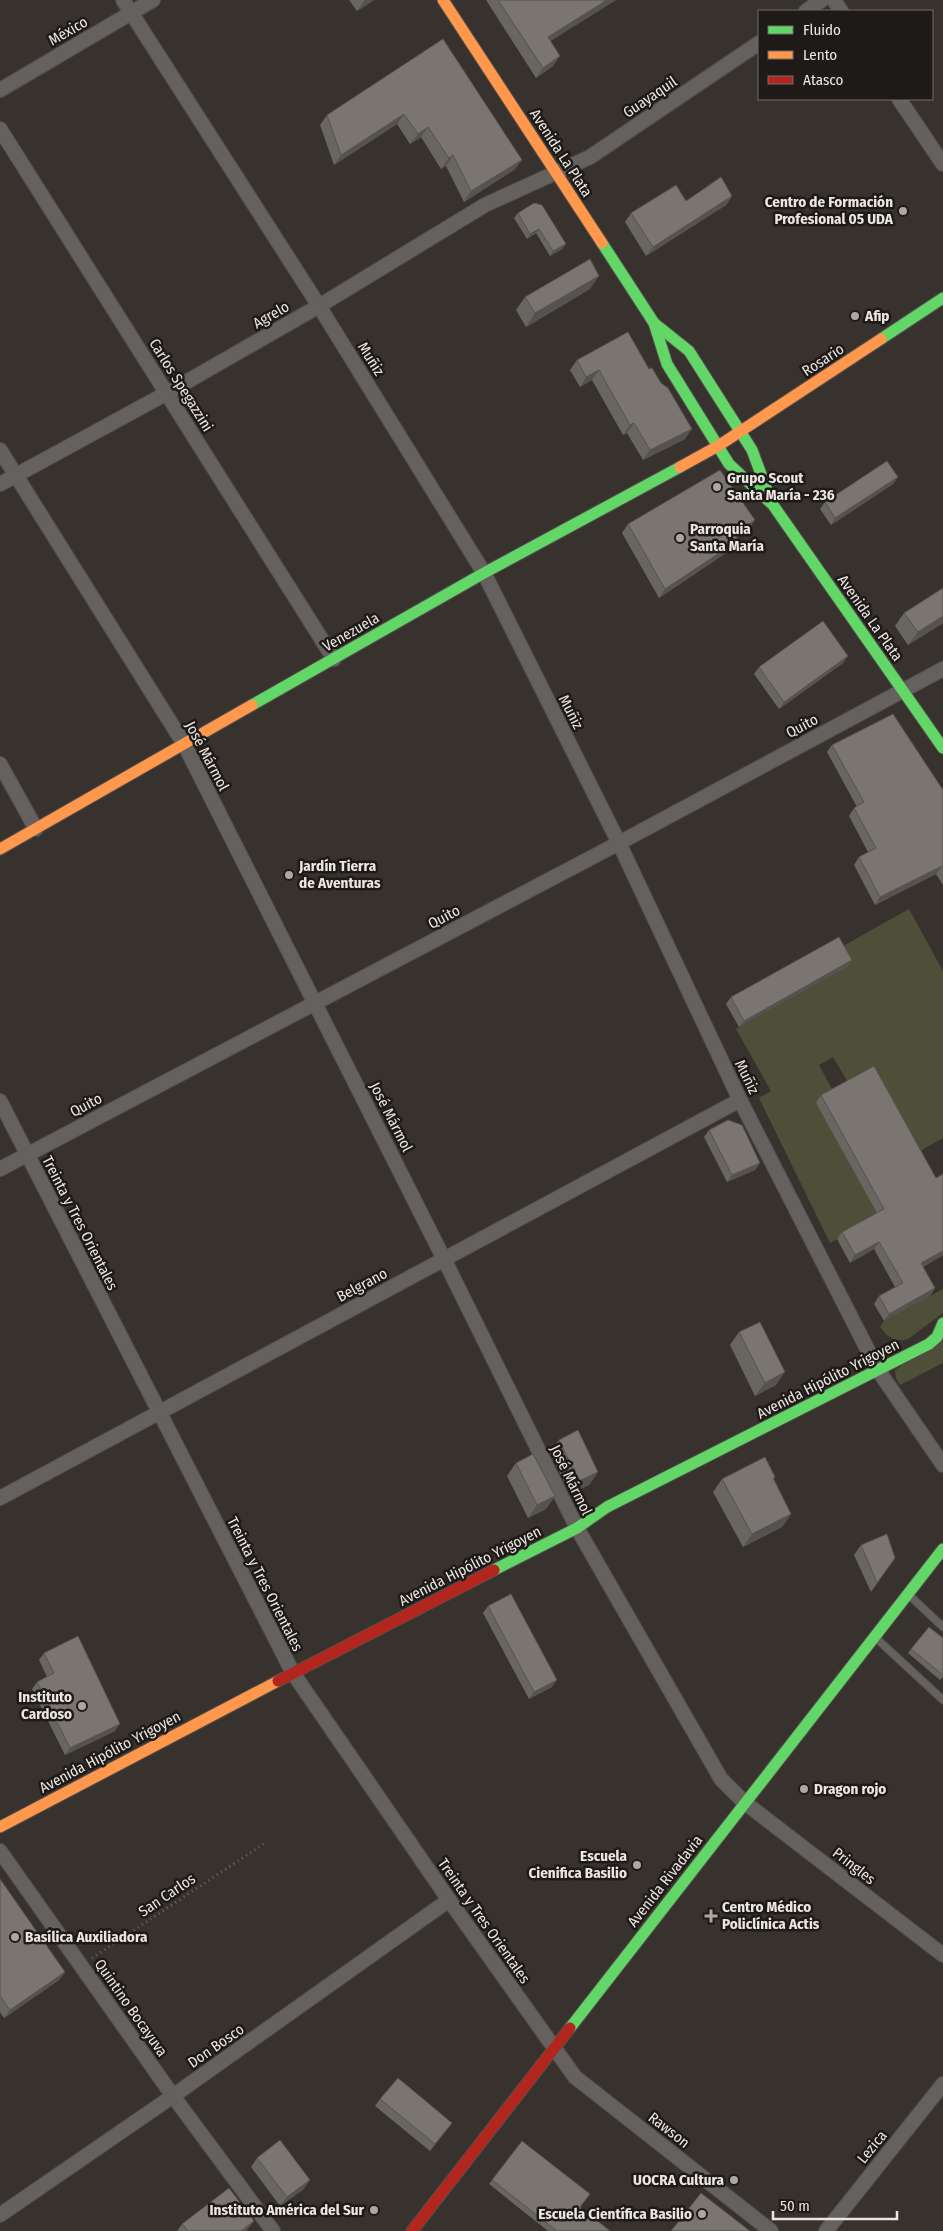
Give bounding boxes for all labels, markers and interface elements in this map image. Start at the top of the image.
legend [758,10,933,100]
street label: México [45,13,91,49]
text: Fluido [803,21,841,39]
text: Lento [803,46,837,64]
text: Atasco [803,71,843,89]
street label: Guayaquil [620,72,680,122]
street label: Avenida La Plata [526,106,596,200]
place label: Centro de Formación Profesional 05 UDA [765,193,894,228]
marker: Centro de Formación Profesional 05 UDA [897,205,909,217]
street label: Agrelo [250,297,292,333]
place label: Afip [864,307,890,325]
marker: Afip [849,310,861,322]
street label: Carlos Spegazzini [145,335,217,435]
street label: Muñiz [354,339,388,379]
street label: Rosario [799,340,847,380]
place label: Grupo Scout Santa María - 236 [727,469,835,504]
marker: Grupo Scout Santa María - 236 [711,481,723,493]
place label: Parroquia Santa María [690,520,764,555]
marker: Parroquia Santa María [674,532,686,544]
street label: Avenida La Plata [834,571,906,665]
street label: Venezuela [320,609,382,655]
street label: Muñiz [555,692,587,732]
street label: Quito [783,710,821,742]
street label: José Mármol [181,718,233,794]
place label: Jardín Tierra de Aventuras [298,857,381,892]
marker: Jardín Tierra de Aventuras [283,869,295,881]
street label: Quito [425,901,463,933]
street label: Muñiz [731,1057,763,1097]
street label: José Mármol [366,1079,416,1155]
street label: Quito [67,1089,105,1121]
street label: Treinta y Tres Orientales [38,1153,122,1293]
street label: Belgrano [334,1264,390,1306]
street label: Avenida Hipólito Yrigoyen [754,1335,902,1423]
street label: José Mármol [546,1442,596,1518]
street label: Treinta y Tres Orientales [223,1514,307,1654]
street label: Avenida Hipólito Yrigoyen [396,1522,544,1610]
place label: Instituto Cardoso [18,1688,72,1723]
marker: Instituto Cardoso [76,1700,88,1712]
street label: Avenida Hipólito Yrigoyen [36,1707,184,1797]
place label: Dragon rojo [814,1780,886,1798]
marker: Dragon rojo [798,1783,810,1795]
street label: Avenida Rivadavia [624,1832,706,1930]
street label: Pringles [829,1844,879,1888]
place label: Escuela Cienifica Basilio [529,1847,628,1882]
street label: Treinta y Tres Orientales [434,1855,534,1987]
marker: Escuela Cienifica Basilio [631,1859,643,1871]
street label: San Carlos [135,1870,199,1920]
place label: Centro Médico Policlínica Actis [722,1898,820,1933]
marker: Centro Médico Policlínica Actis [704,1909,718,1923]
place label: Basílica Auxiliadora [25,1928,148,1946]
marker: Basílica Auxiliadora [9,1931,21,1943]
street label: Quintino Bocayuva [91,1956,171,2060]
street label: Don Bosco [184,2020,248,2072]
street label: Rawson [645,2108,693,2152]
street label: Lezica [853,2127,891,2167]
place label: UOCRA Cultura [633,2171,725,2189]
marker: UOCRA Cultura [728,2174,740,2186]
scale bar [773,2188,897,2220]
text: 50 m [780,2197,810,2215]
place label: Instituto América del Sur [210,2201,364,2219]
marker: Instituto América del Sur [368,2204,380,2216]
place label: Escuela Científica Basilio [538,2205,692,2223]
marker: Escuela Científica Basilio [696,2208,708,2220]

